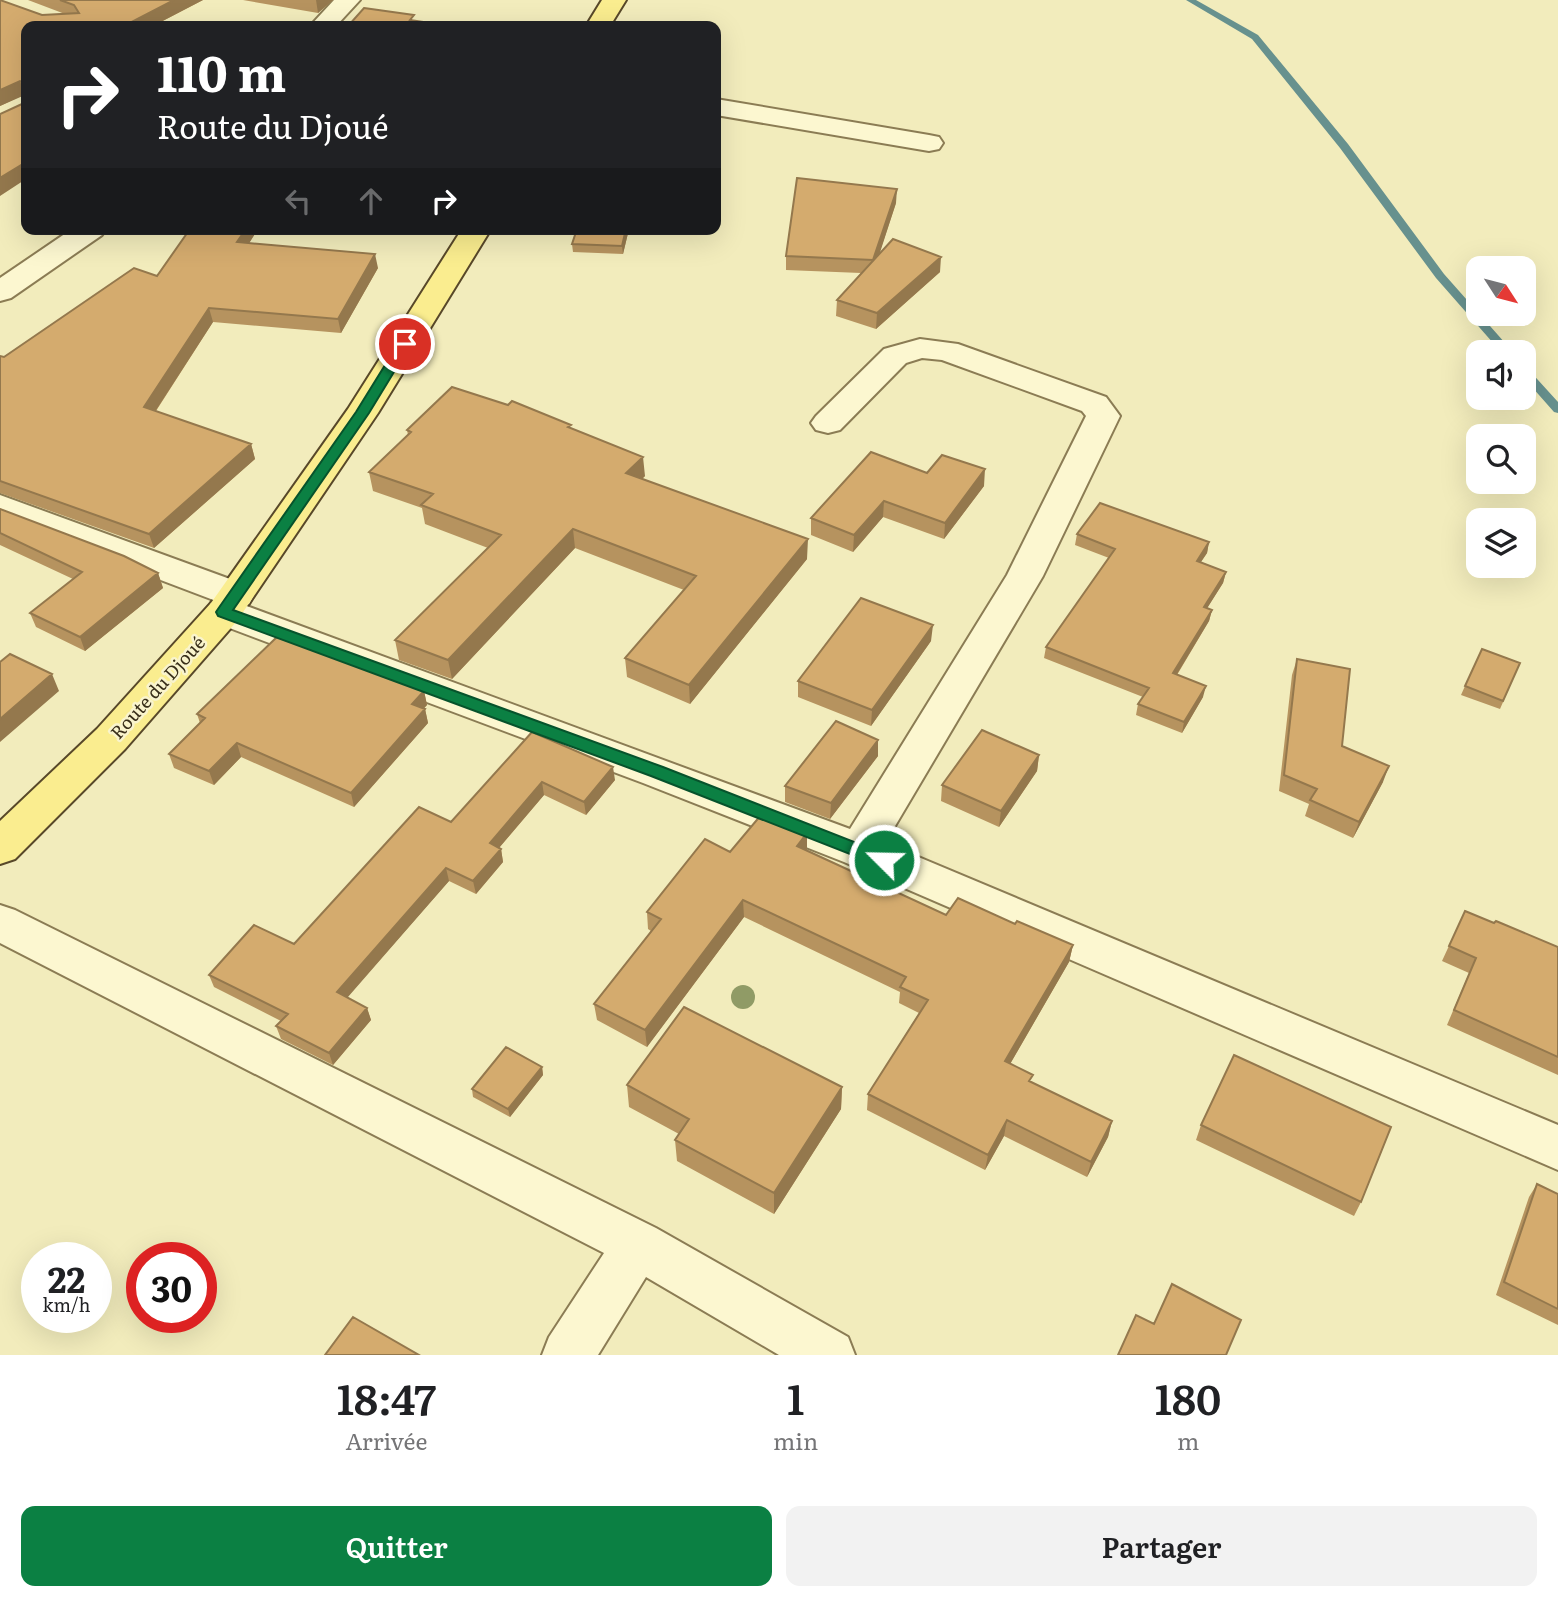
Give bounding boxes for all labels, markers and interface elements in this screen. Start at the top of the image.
text: 110 m [157,34,286,107]
icon: right [42,49,133,140]
text: Route du Djoué [157,101,389,149]
icon: left [279,182,317,220]
icon: ahead [352,182,390,220]
icon: right [425,182,463,220]
north arrow [1466,256,1536,326]
map controls [1466,256,1536,578]
pin [375,314,435,374]
icon: arrive [386,325,424,363]
button: sound [1466,340,1536,410]
button: search [1466,424,1536,494]
button: layers [1466,508,1536,578]
street label: Route du Djoué [103,630,211,744]
position arrow [847,823,921,897]
speed limit sign: 30 [126,1242,217,1333]
text: 22 [48,1252,85,1304]
text: km/h [43,1291,90,1318]
text: 18:47 [337,1366,436,1428]
text: 1 [787,1366,804,1428]
text: 180 [1155,1366,1221,1428]
text: Arrivée [345,1423,428,1457]
text: min [773,1423,818,1457]
text: m [1177,1423,1199,1457]
button: Quitter [21,1506,772,1586]
button: Partager [786,1506,1537,1586]

